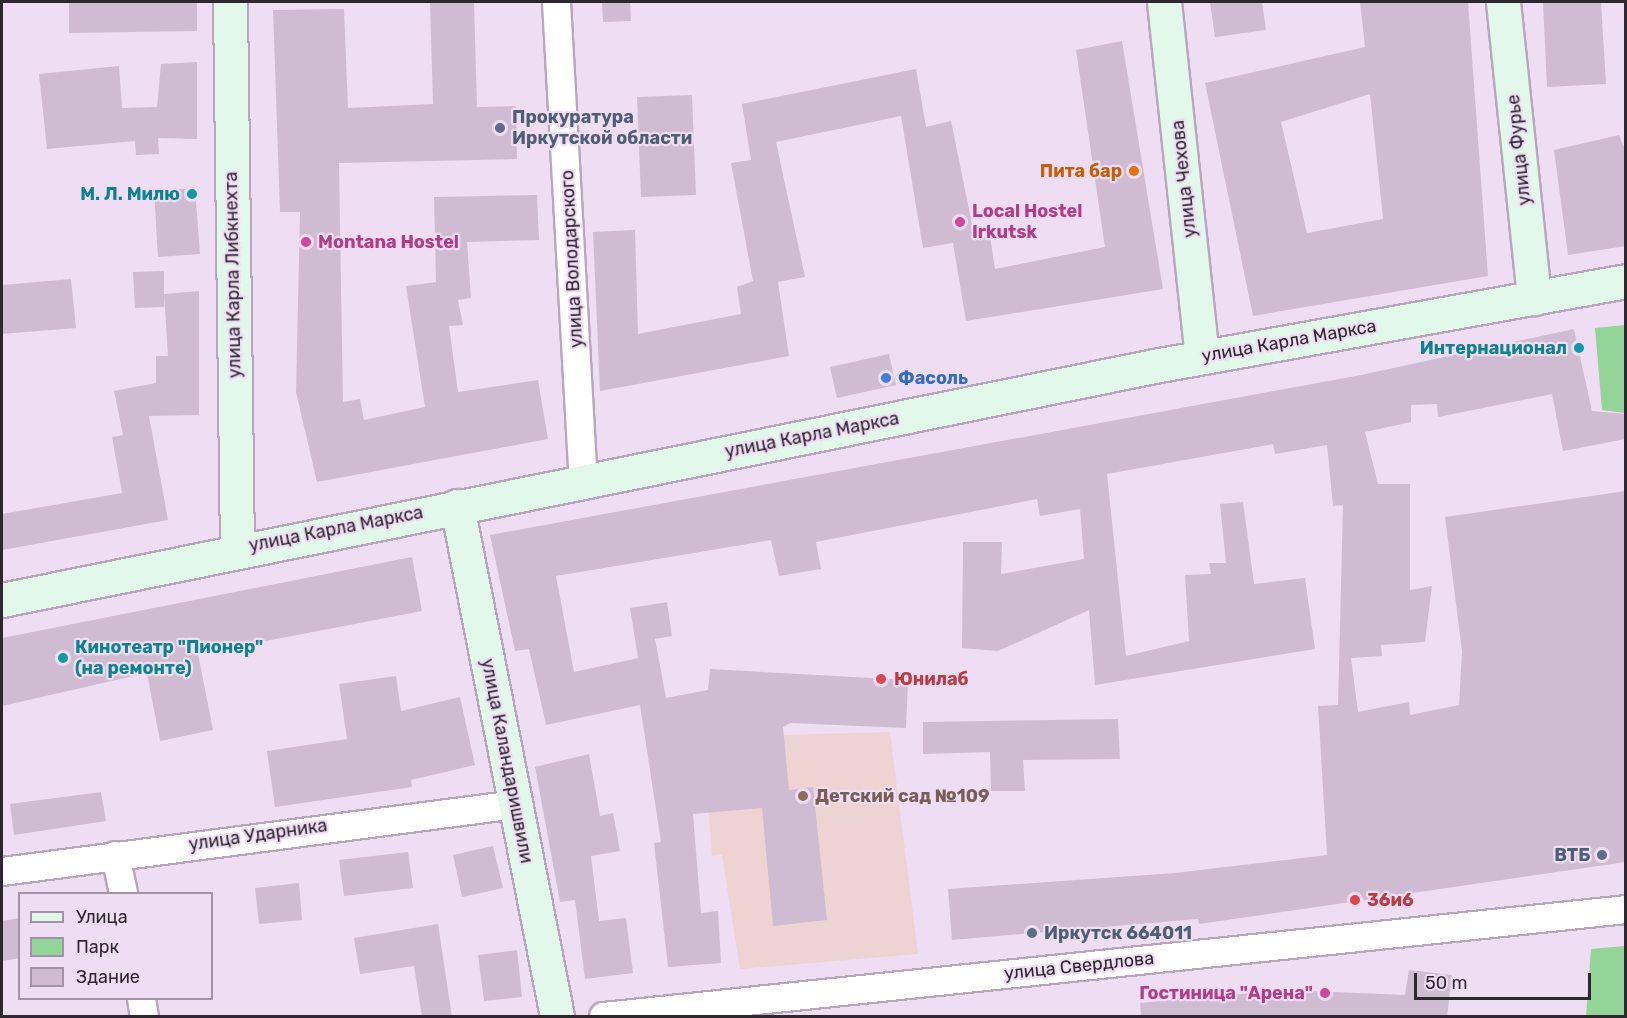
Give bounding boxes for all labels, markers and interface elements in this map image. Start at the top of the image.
street label: улица Фурье [1502,94,1536,206]
place label: Прокуратура Иркутской области [512,107,692,150]
street label: улица Чехова [1167,119,1201,239]
marker: Прокуратура Иркутской области [493,121,507,135]
place label: Пита бар [1040,160,1122,182]
marker: Пита бар [1127,164,1141,178]
street label: улица Володарского [557,170,587,348]
street label: улица Карла Либкнехта [220,172,246,378]
place label: М. Л. Милю [80,183,180,205]
marker: М. Л. Милю [185,187,199,201]
place label: Local Hostel Irkutsk [972,201,1082,244]
marker: Local Hostel Irkutsk [953,215,967,229]
place label: Montana Hostel [318,231,459,253]
marker: Montana Hostel [299,235,313,249]
street label: улица Карла Маркса [1200,315,1378,367]
place label: Интернационал [1420,337,1567,359]
marker: Интернационал [1572,341,1586,355]
place label: Фасоль [898,367,968,389]
marker: Фасоль [879,371,893,385]
street label: улица Карла Маркса [723,408,901,462]
street label: улица Карла Маркса [247,502,425,556]
place label: Кинотеатр "Пионер" (на ремонте) [75,637,263,680]
marker: Кинотеатр "Пионер" (на ремонте) [56,651,70,665]
street label: улица Каландаришвили [477,657,537,865]
place label: Юнилаб [894,668,969,690]
marker: Юнилаб [872,670,890,688]
place label: Детский сад №109 [815,785,990,807]
marker: Детский сад №109 [796,789,810,803]
street label: улица Ударника [187,815,329,855]
place label: ВТБ [1554,844,1590,866]
marker: ВТБ [1595,848,1609,862]
place label: 36и6 [1367,889,1414,911]
legend [18,892,213,1000]
marker: 36и6 [1348,893,1362,907]
text: Улица [76,906,128,928]
place label: Иркутск 664011 [1044,922,1192,944]
marker: Иркутск 664011 [1025,926,1039,940]
text: Парк [76,936,119,958]
street label: улица Свердлова [1003,947,1155,985]
scale bar [1417,961,1594,999]
text: Здание [76,966,140,988]
text: 50 m [1425,972,1468,994]
place label: Гостиница "Арена" [1139,982,1313,1004]
marker: Гостиница "Арена" [1318,986,1332,1000]

